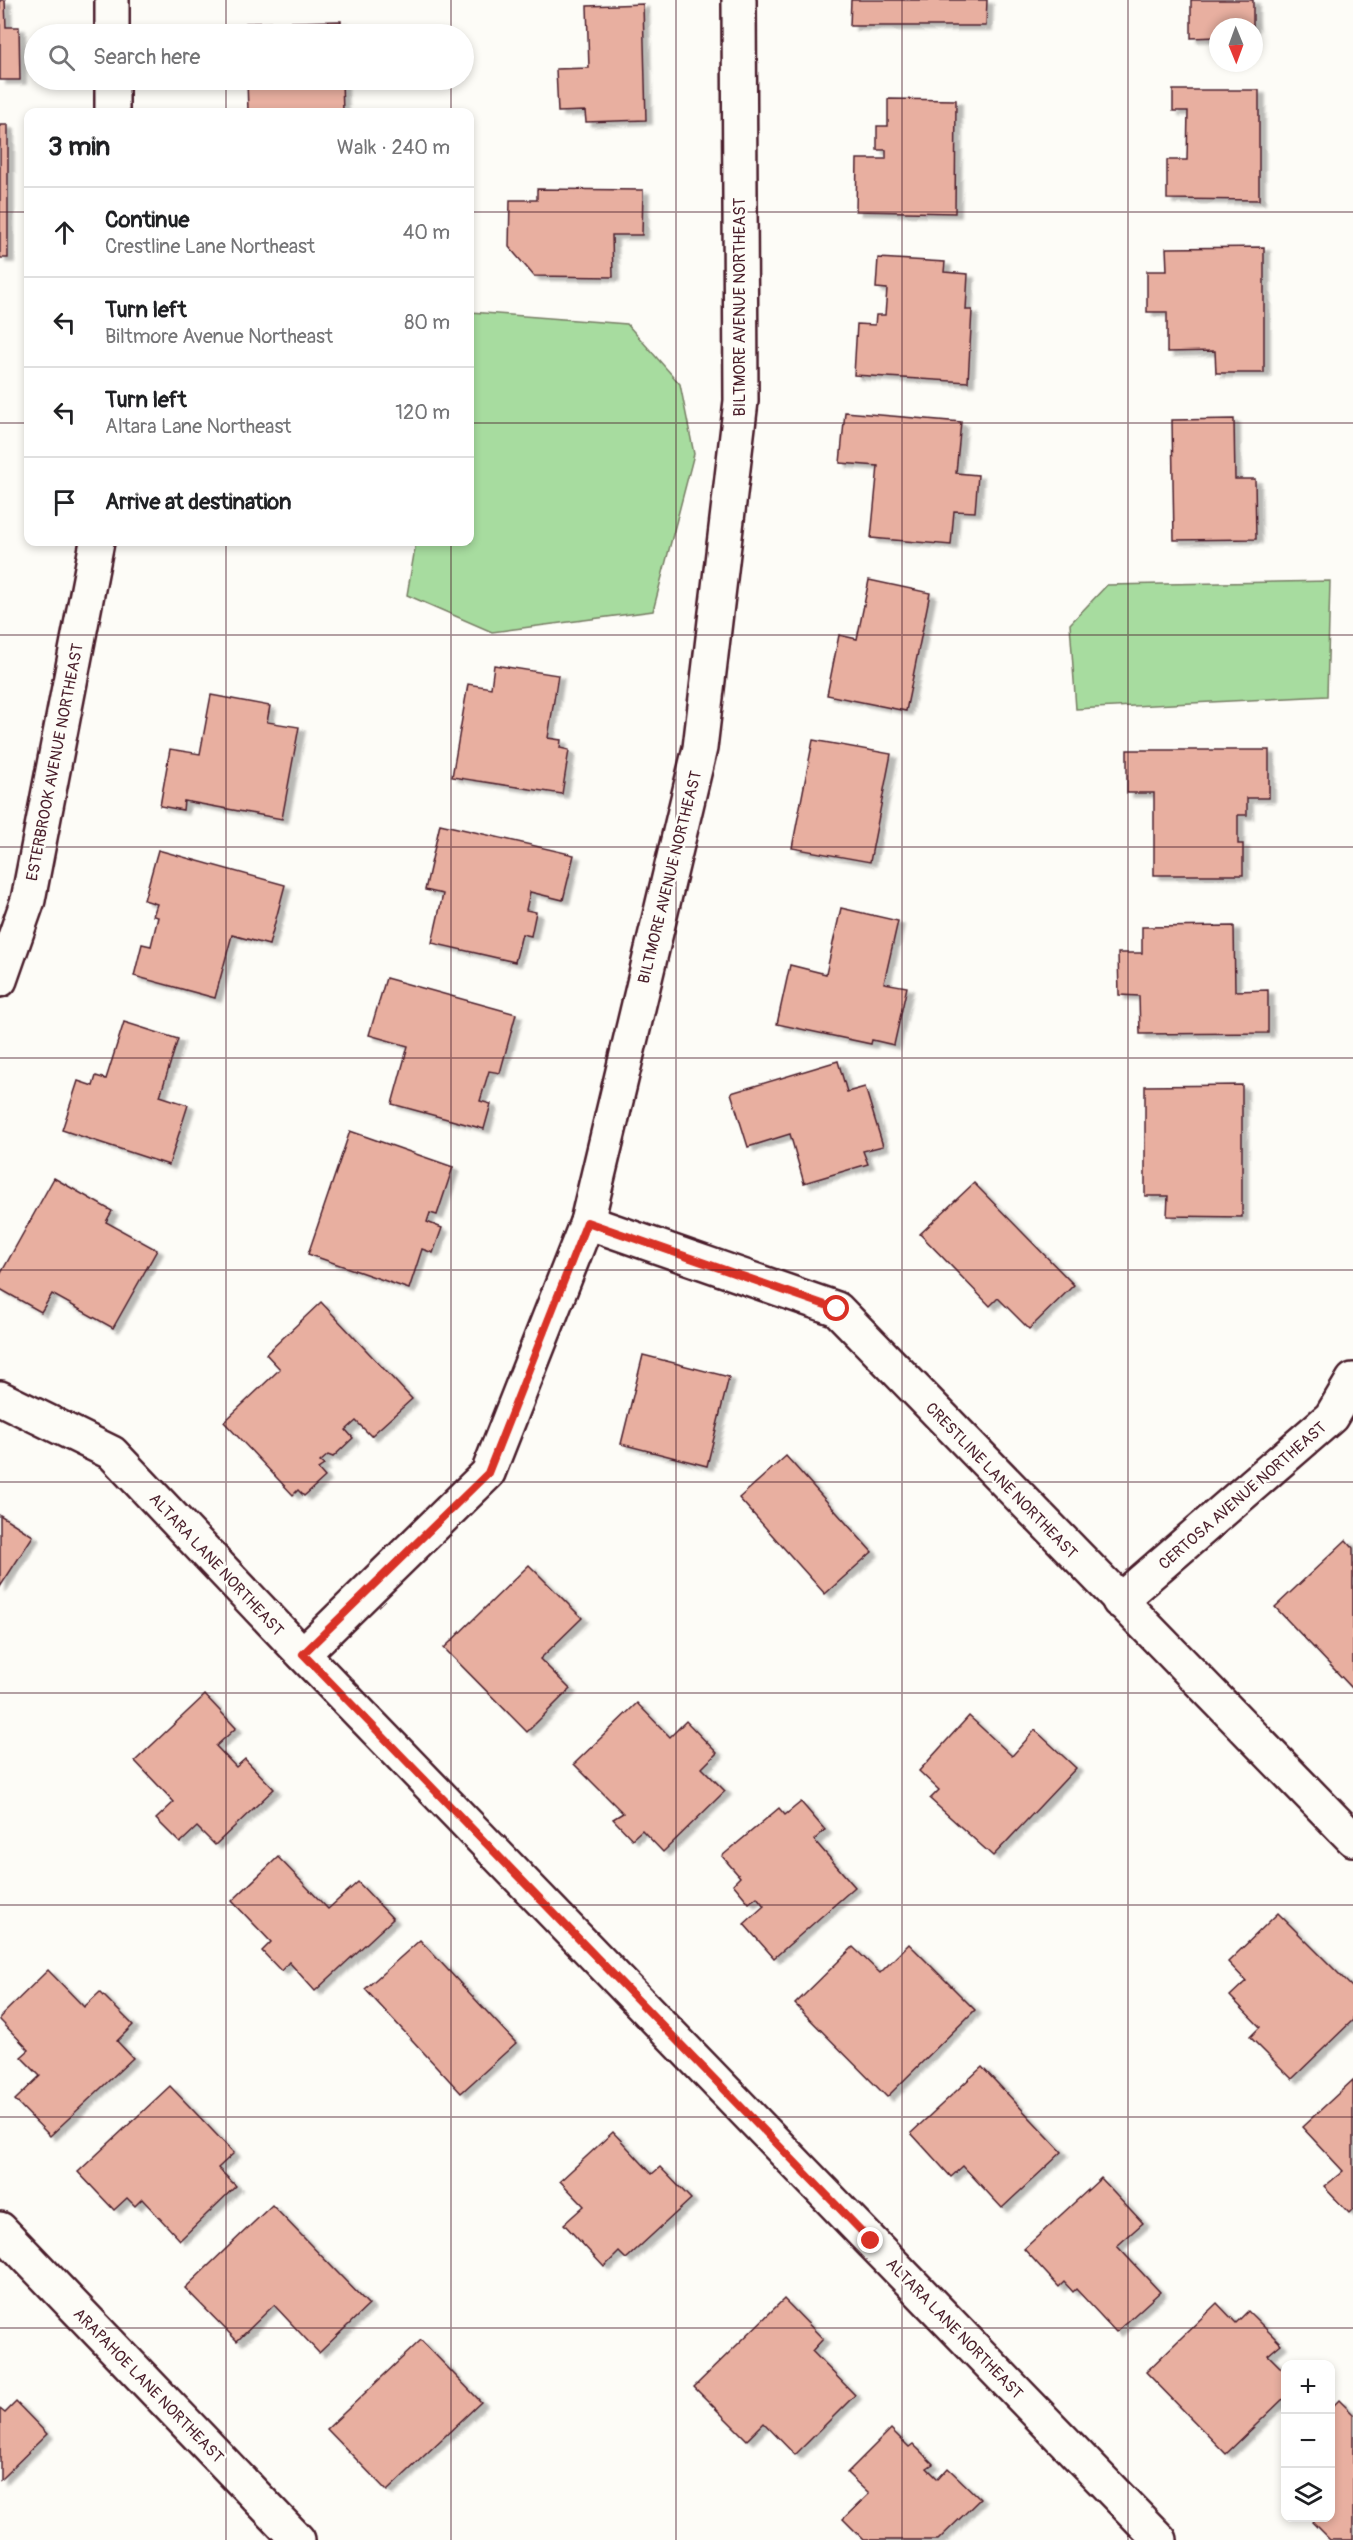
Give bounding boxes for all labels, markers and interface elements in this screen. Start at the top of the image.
north arrow [1209,18,1263,72]
search box [24,24,474,90]
icon: search [45,41,78,74]
text: Search here [93,43,200,71]
text: 3 min [48,131,110,163]
text: Walk · 240 m [337,135,450,160]
street label: BILTMORE AVENUE NORTHEAST [730,197,750,416]
text: Continue [105,206,189,234]
icon: ahead [48,216,81,249]
text: 40 m [403,220,450,245]
text: Crestline Lane Northeast [105,234,315,259]
text: Turn left [105,296,187,324]
icon: left [48,306,81,339]
text: 80 m [404,310,450,335]
text: Biltmore Avenue Northeast [105,324,333,349]
text: Turn left [105,386,187,414]
icon: left [48,396,81,429]
text: 120 m [395,400,450,425]
text: Altara Lane Northeast [105,414,291,439]
icon: arrive [48,486,81,519]
text: Arrive at destination [105,488,291,516]
street label: ESTERBROOK AVENUE NORTHEAST [22,642,88,883]
street label: BILTMORE AVENUE NORTHEAST [634,769,706,986]
route start [823,1295,849,1321]
street label: CRESTLINE LANE NORTHEAST [921,1398,1081,1563]
street label: CERTOSA AVENUE NORTHEAST [1155,1417,1331,1574]
street label: ALTARA LANE NORTHEAST [145,1489,288,1640]
route end [857,2227,883,2253]
street label: ALTARA LANE NORTHEAST [882,2254,1027,2403]
street label: ARAPAHOE LANE NORTHEAST [69,2304,228,2467]
map controls [1281,2360,1335,2522]
button: + [1281,2360,1335,2414]
button: − [1281,2414,1335,2468]
button: layers [1281,2468,1335,2522]

